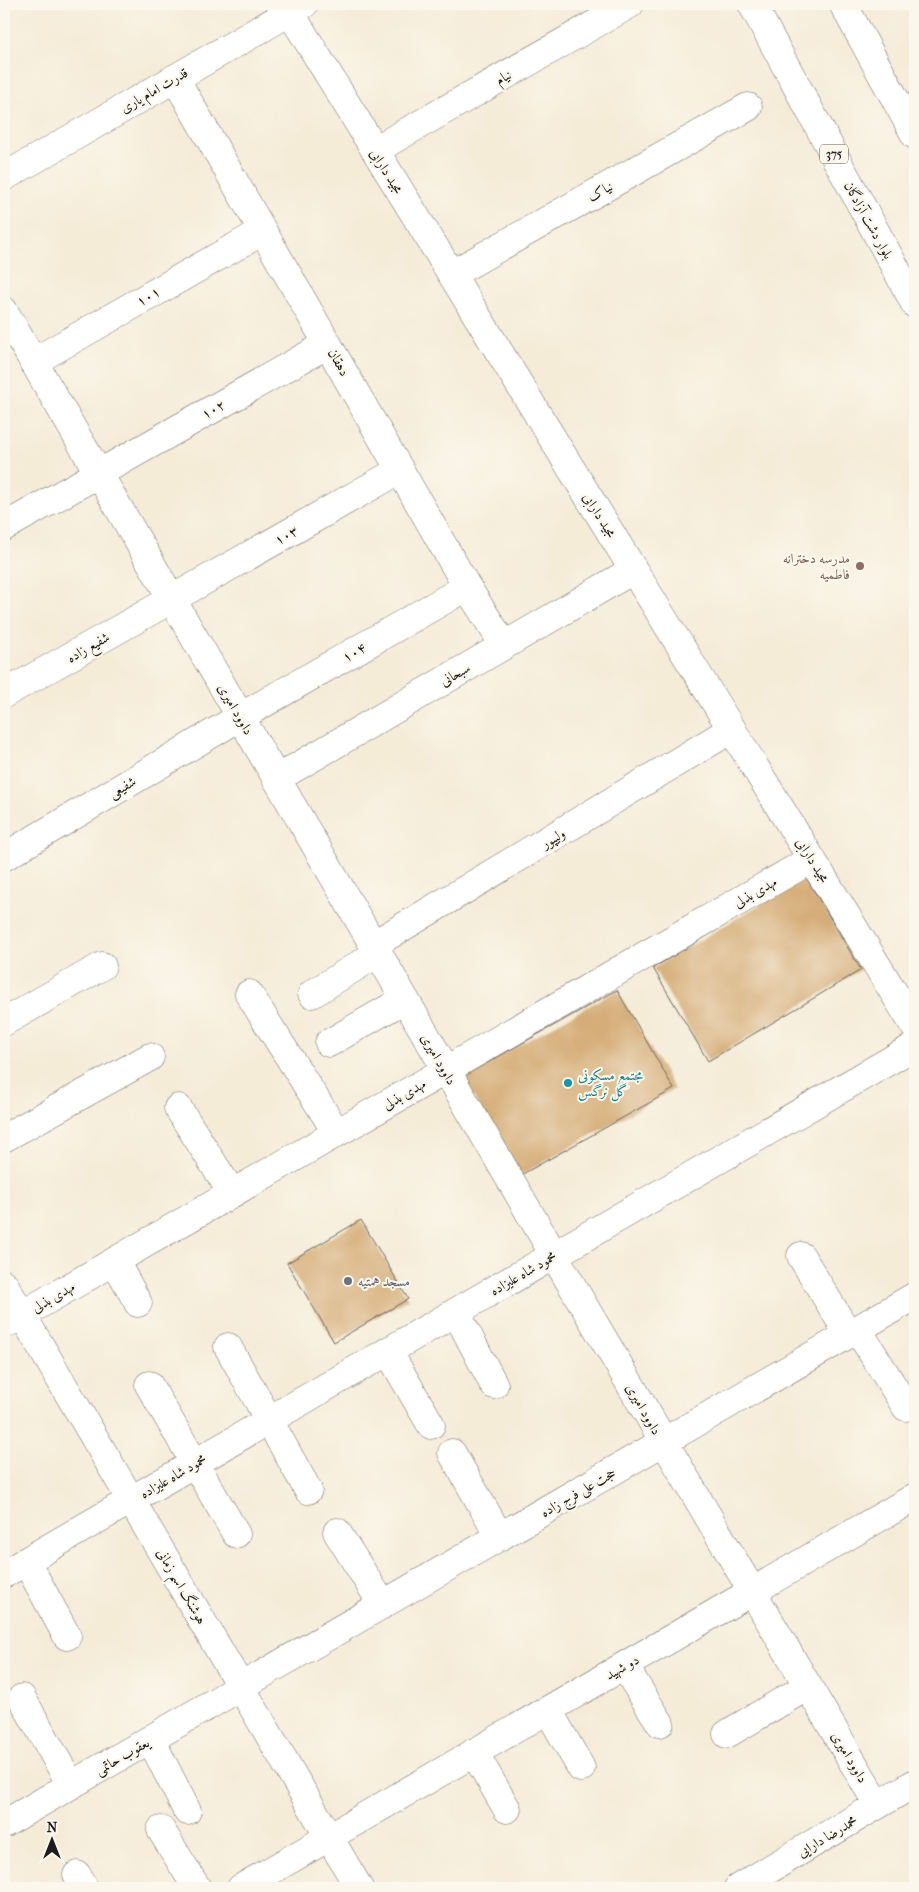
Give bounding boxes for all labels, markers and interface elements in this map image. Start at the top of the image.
street label: قدرت امام یاری [117,64,193,120]
street label: نیام [492,66,516,92]
road number: 375 [820,144,848,164]
street label: مجید دارابی [365,146,407,198]
street label: نیاک [585,178,616,205]
street label: بلوار دشت آزادگان [840,179,897,262]
street label: ۱۰۱ [133,283,163,310]
street label: دهقان [324,345,353,379]
street label: ۱۰۲ [198,396,228,423]
street label: مجید دارابی [578,490,620,542]
street label: ۱۰۳ [271,522,301,549]
place label: مدرسه دخترانه فاطمیه [783,550,850,583]
marker: مدرسه دخترانه فاطمیه [854,560,866,572]
street label: شفیع زاده [64,628,115,671]
street label: ۱۰۴ [339,639,369,666]
street label: سبحانی [437,659,474,690]
street label: داوود امیری [214,680,257,738]
street label: شفیعی [105,773,140,803]
street label: ولیپور [536,825,569,854]
street label: مجید دارابی [791,835,833,887]
street label: مهدی بذلی [731,873,780,912]
street label: داوود امیری [417,1030,460,1088]
place label: مجتمع مسکونی گل نرگس [578,1067,644,1102]
street label: مهدی بذلی [380,1075,429,1114]
marker: مجتمع مسکونی گل نرگس [562,1077,574,1089]
street label: محمود شاه علیزاده [487,1248,560,1299]
place label: مسجد همتیه [358,1273,410,1290]
marker: مسجد همتیه [342,1275,354,1287]
street label: مهدی بذلی [29,1278,78,1317]
street label: داوود امیری [622,1380,665,1438]
street label: محمود شاه علیزاده [137,1451,210,1502]
street label: حجت علی فرج زاده [537,1464,621,1524]
street label: هوشنگ اسم زمانی [149,1545,211,1630]
street label: دو شهید [602,1651,643,1685]
street label: داوود امیری [828,1729,871,1786]
street label: یعقوب حاتمی [92,1733,154,1780]
street label: محمدرضا دارایی [794,1812,861,1862]
north arrow [28,1814,78,1864]
text: N [47,1819,58,1836]

